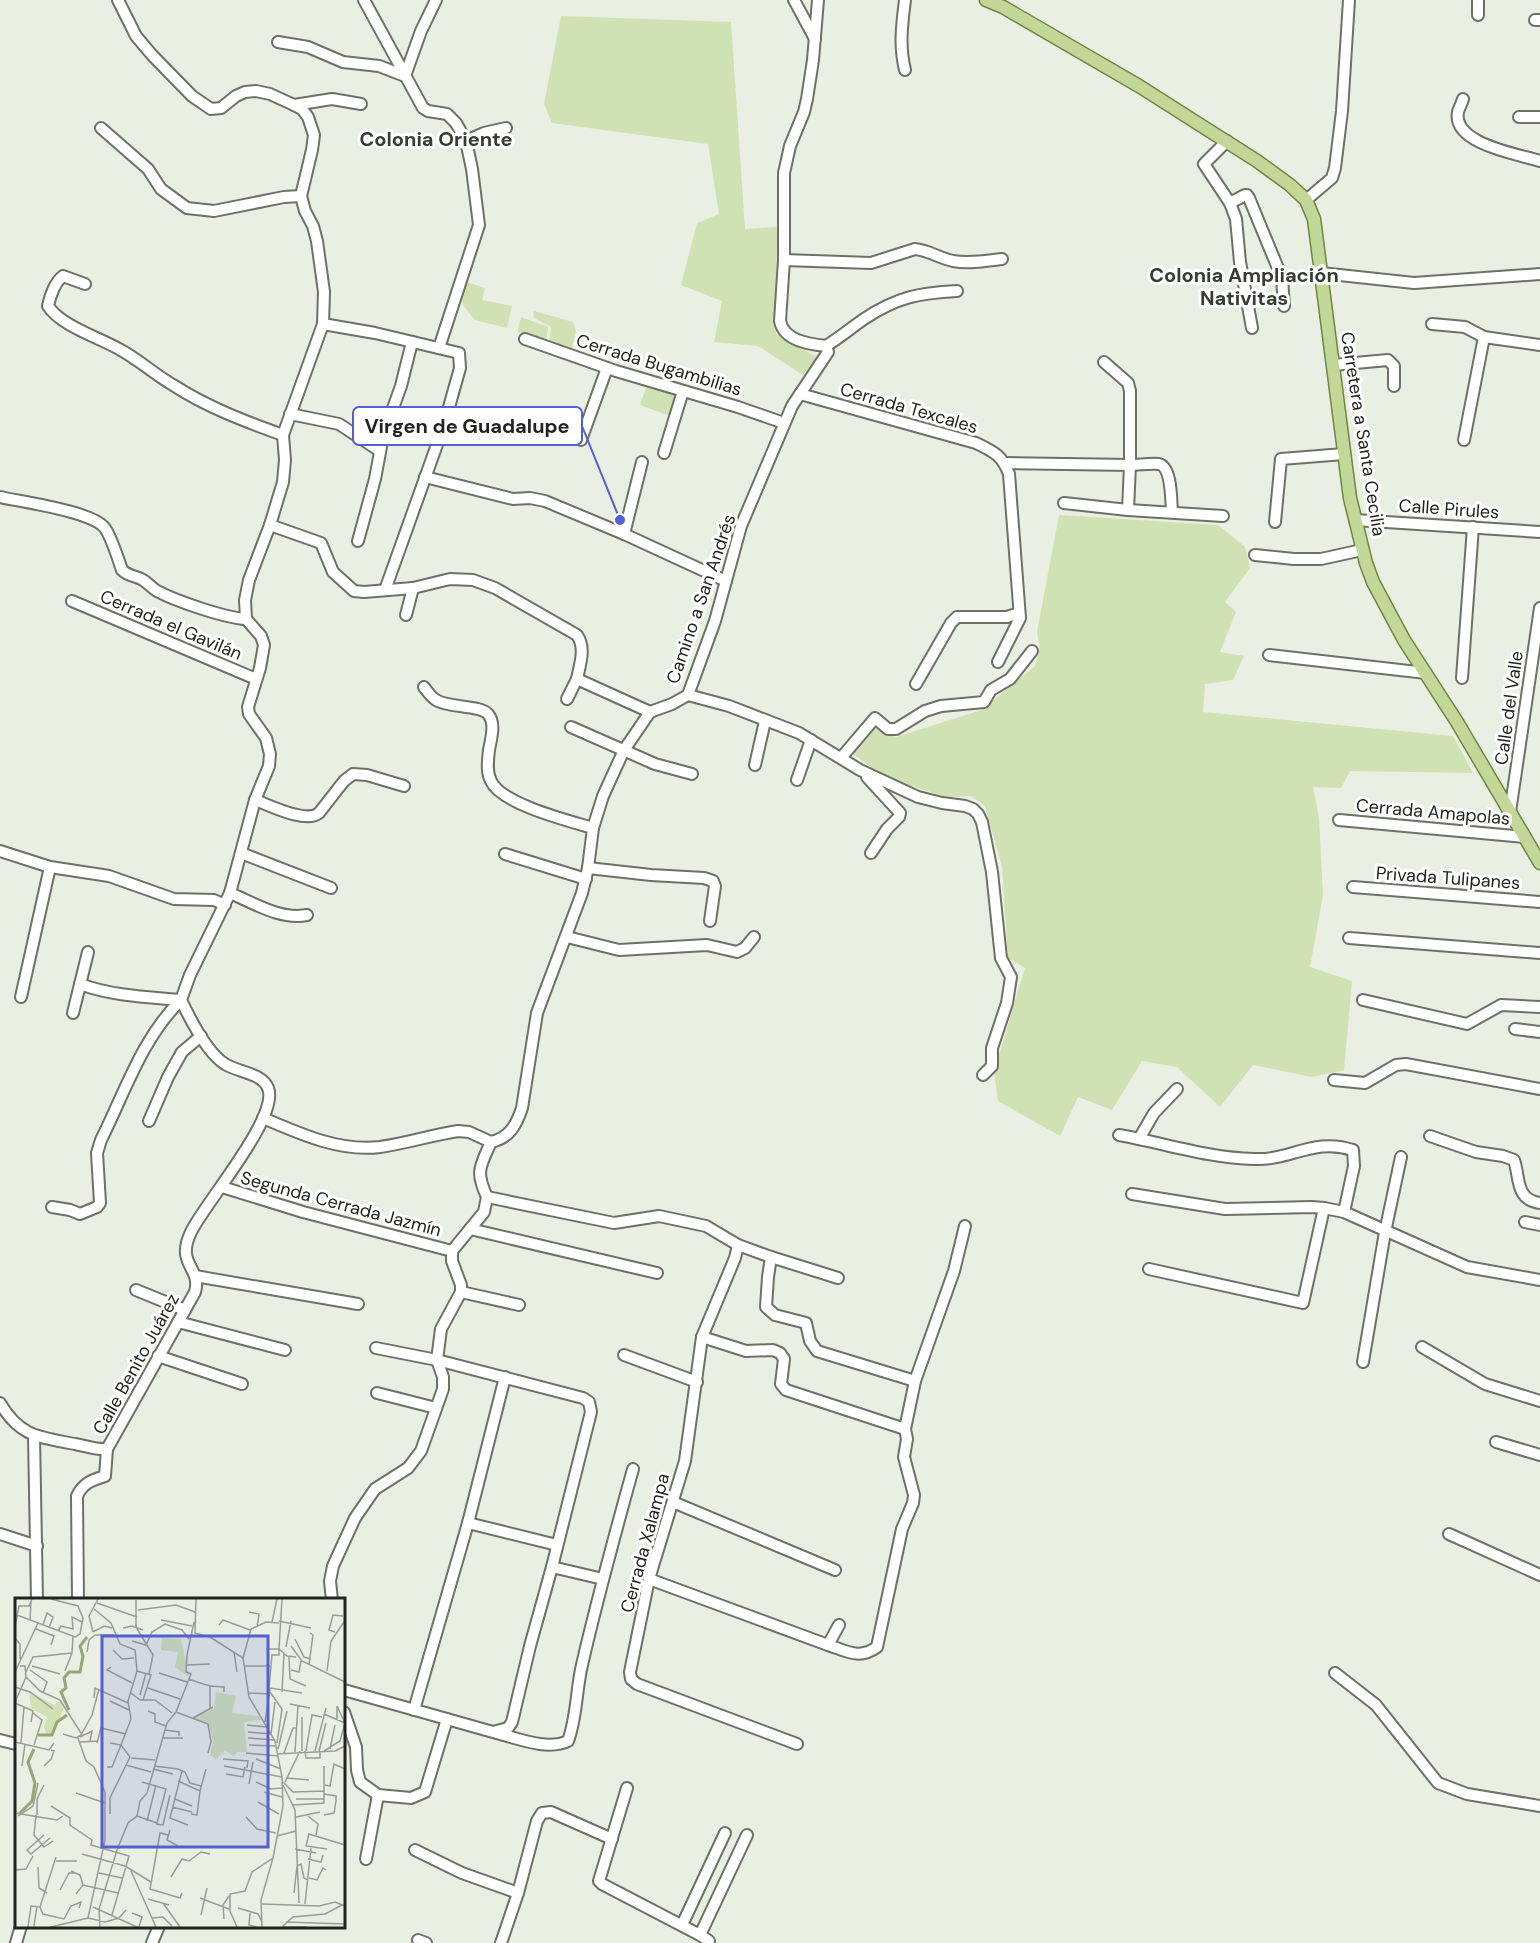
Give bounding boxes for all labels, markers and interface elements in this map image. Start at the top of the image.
district label: Colonia Oriente [360,126,512,152]
district label: Colonia Ampliación Nativitas [1149,262,1339,311]
street label: Cerrada Bugambilias [573,328,745,402]
street label: Carretera a Santa Cecilia [1335,330,1391,538]
street label: Cerrada Texcales [837,377,981,439]
callout: Virgen de Guadalupe [353,407,582,445]
text: Virgen de Guadalupe [364,413,570,439]
street label: Calle Pirules [1398,494,1500,524]
street label: Camino a San Andrés [661,511,741,687]
street label: Cerrada el Gavilán [96,584,246,666]
street label: Calle del Valle [1489,649,1529,767]
street label: Cerrada Amapolas [1355,793,1511,831]
street label: Privada Tulipanes [1375,861,1521,895]
street label: Segunda Cerrada Jazmín [238,1166,444,1242]
street label: Calle Benito Juárez [87,1289,185,1439]
street label: Cerrada Xalampa [615,1471,675,1615]
inset map [15,1598,345,1928]

